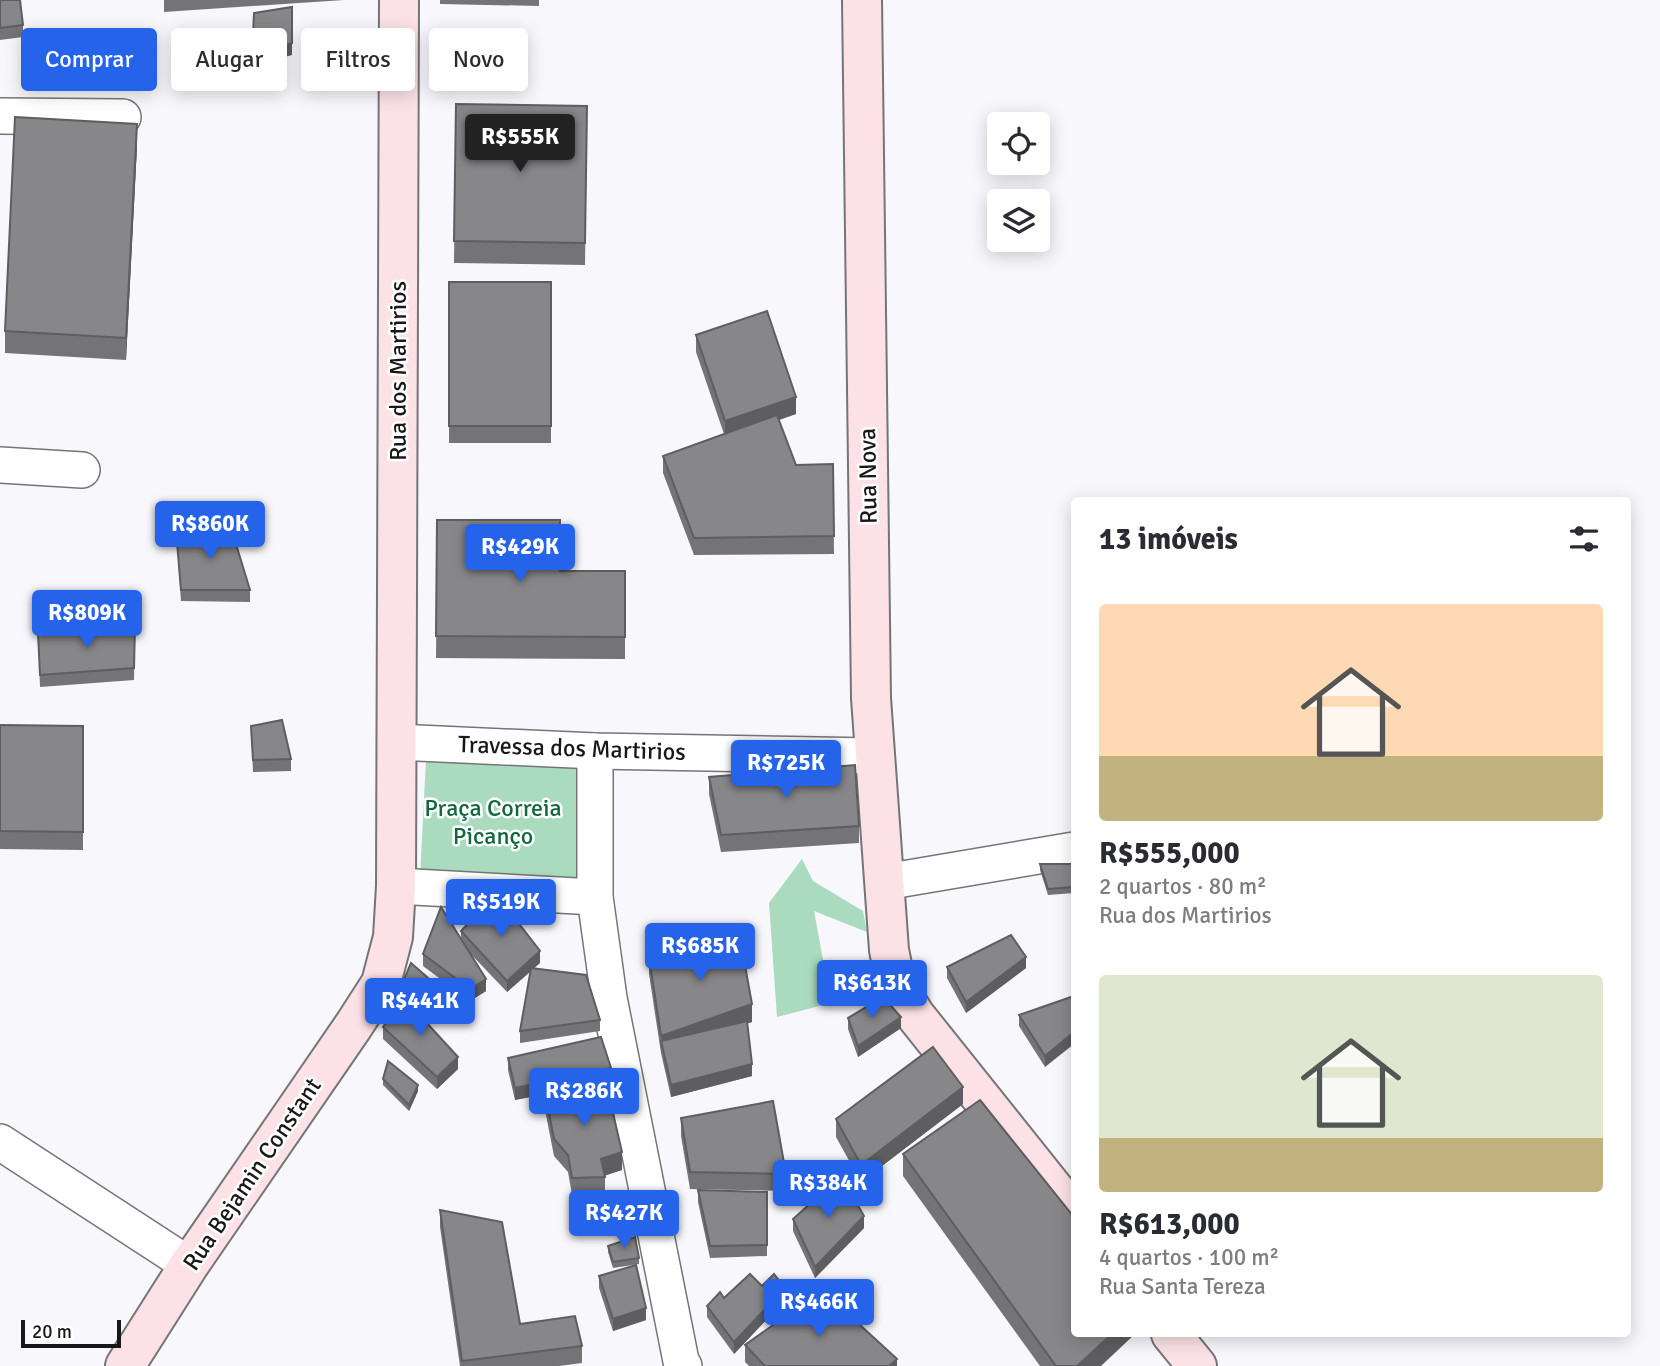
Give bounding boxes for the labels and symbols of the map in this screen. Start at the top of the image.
pin: R$555K [463,114,577,174]
street label: Rua dos Martirios [383,281,413,461]
street label: Rua Nova [852,428,884,524]
pin: R$860K [153,502,267,561]
pin: R$429K [463,524,577,584]
pin: R$809K [30,590,144,650]
street label: Travessa dos Martirios [458,729,686,767]
pin: R$725K [729,740,843,800]
park label: Praça Correia Picanço [424,793,562,851]
pin: R$519K [444,880,558,939]
pin: R$685K [643,923,757,983]
pin: R$613K [815,960,929,1020]
pin: R$441K [363,978,477,1038]
pin: R$286K [527,1068,641,1128]
street label: Rua Bejamin Constant [176,1072,328,1276]
pin: R$384K [771,1160,885,1220]
pin: R$427K [567,1190,681,1250]
pin: R$466K [762,1280,876,1339]
scale bar [21,1317,121,1349]

